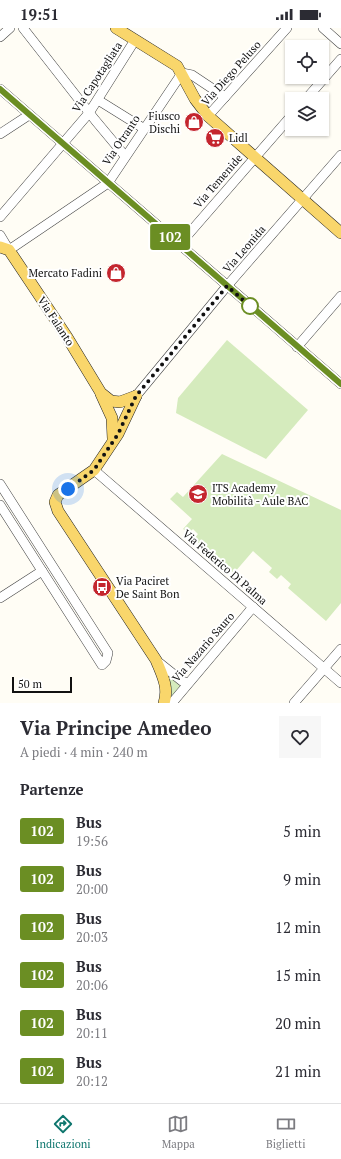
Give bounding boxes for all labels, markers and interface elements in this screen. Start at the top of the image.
text: 19:51 [20,4,59,24]
street label: Via Diego Peluso [198,38,264,108]
street label: Via Capotagliata [69,39,125,115]
map controls [285,40,329,136]
button: locate [285,40,329,84]
button: layers [285,92,329,136]
place label: Fiusco Dischi [149,109,180,136]
shop icon: Fiusco Dischi [183,111,205,133]
street label: Via Otranto [99,112,143,168]
supermarket icon: Lidl [204,127,226,149]
place label: Lidl [229,131,248,145]
street label: Via Temenide [191,151,246,211]
street label: Via Leonida [220,222,269,276]
line badge: 102 [147,224,193,250]
text: 102 [158,227,182,246]
shop icon: Mercato Fadini [105,262,127,284]
place label: Mercato Fadini [28,266,102,280]
street label: Via Falanto [35,294,77,348]
unlabelled marker [241,297,259,315]
your location [58,479,78,499]
place label: ITS Academy Mobilità - Aule BAC [212,481,308,508]
school or university icon: ITS Academy Mobilità - Aule BAC [187,483,209,505]
street label: Via Federico Di Palma [180,526,271,608]
place label: Via Paciret De Saint Bon [116,574,180,601]
bus stop icon: Via Paciret De Saint Bon [91,576,113,598]
street label: Via Nazario Sauro [169,609,237,685]
scale bar [12,675,72,694]
text: 50 m [18,677,42,691]
text: Via Principe Amedeo [20,715,211,740]
button: heart [279,716,321,758]
text: A piedi · 4 min · 240 m [20,743,148,761]
text: Partenze [20,779,84,799]
text: Bus [76,812,102,832]
text: 102 [30,821,54,840]
text: 5 min [283,821,321,841]
text: 19:56 [76,832,108,850]
text: Bus [76,860,102,880]
text: 102 [30,869,54,888]
text: 9 min [283,869,321,889]
text: 20:00 [76,880,108,898]
text: Bus [76,908,102,928]
text: 102 [30,917,54,936]
text: 12 min [275,917,321,937]
text: 20:03 [76,928,108,946]
text: Bus [76,956,102,976]
text: 102 [30,965,54,984]
text: 15 min [275,965,321,985]
text: 20:06 [76,976,108,994]
text: Bus [76,1004,102,1024]
text: 102 [30,1013,54,1032]
text: 20 min [275,1013,321,1033]
text: 20:11 [76,1024,108,1042]
text: Bus [76,1052,102,1072]
text: 102 [30,1061,54,1080]
text: 21 min [275,1061,321,1081]
text: 20:12 [76,1072,108,1090]
tab: Indicazioni [36,1113,91,1151]
tab: Mappa [162,1113,195,1151]
tab: Biglietti [266,1113,305,1151]

